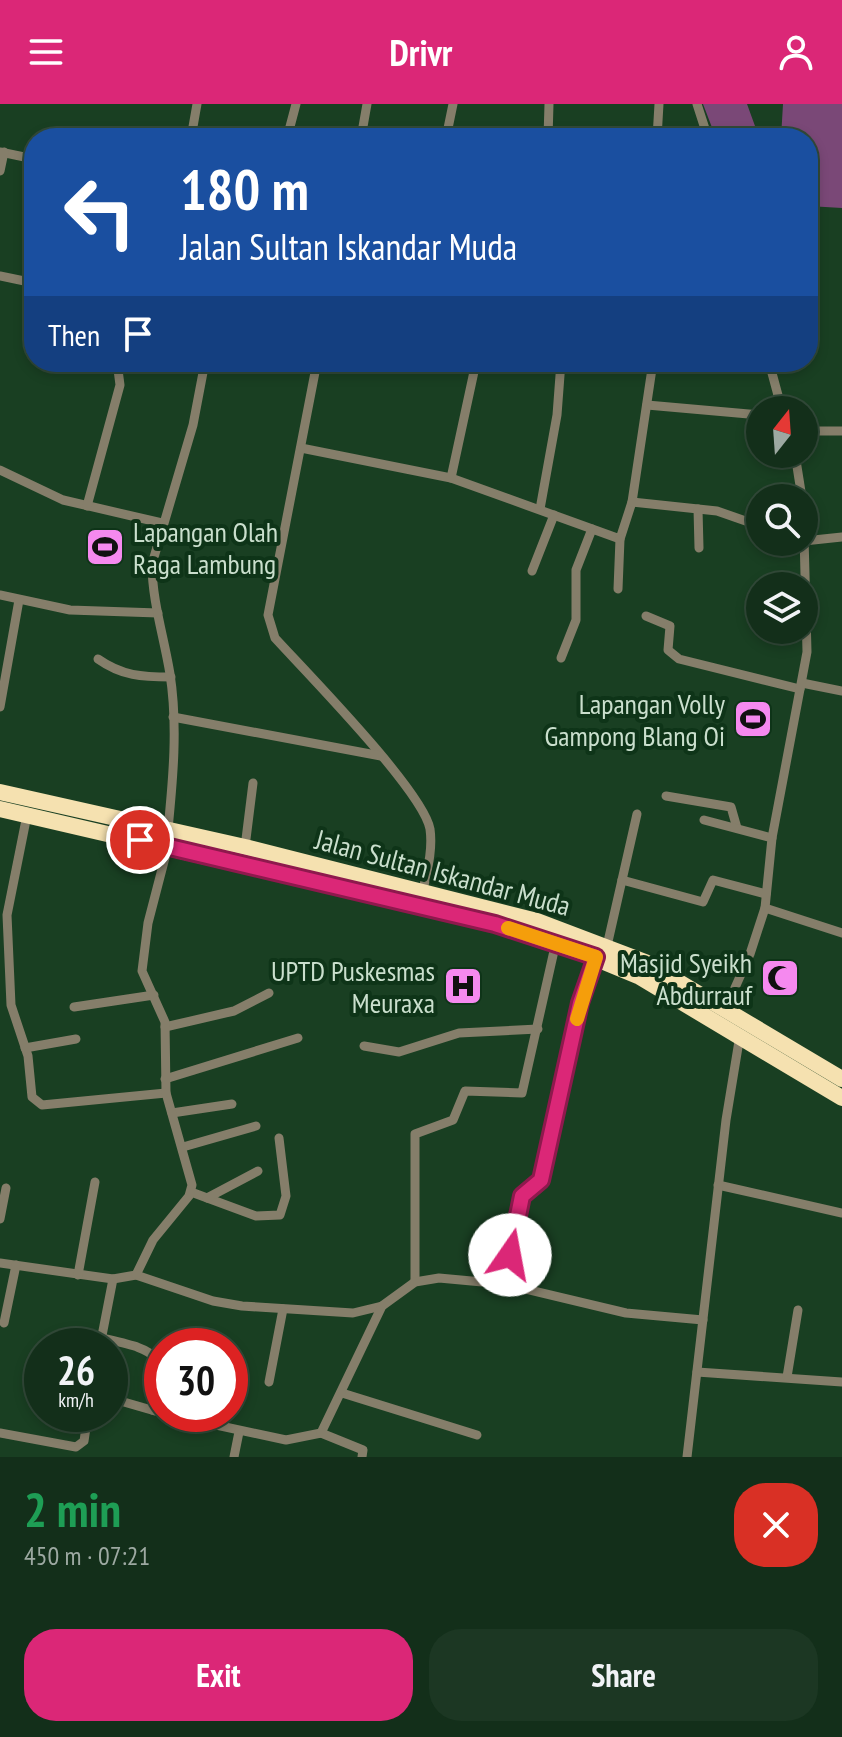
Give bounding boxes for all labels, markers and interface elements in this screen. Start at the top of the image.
text: Drivr [390,29,452,76]
icon: menu [24,30,68,74]
icon: person [774,30,818,74]
text: 180 m [180,153,309,225]
icon: left [48,160,152,264]
text: Jalan Sultan Iskandar Muda [180,223,517,270]
icon: arrive [116,312,160,356]
text: Then [48,315,100,354]
north arrow [746,396,818,468]
map controls [746,396,818,644]
button: search [746,484,818,556]
place label: Lapangan Olah Raga Lambung [133,513,278,582]
sports icon: Lapangan Olah Raga Lambung [84,526,126,568]
button: layers [746,572,818,644]
place label: Lapangan Volly Gampong Blang Oi [545,685,725,754]
sports icon: Lapangan Volly Gampong Blang Oi [732,698,774,740]
pin [106,806,174,874]
icon: arrive [118,818,162,862]
street label: Jalan Sultan Iskandar Muda [311,820,574,924]
place label: Masjid Syeikh Abdurrauf [620,944,754,1013]
place label: UPTD Puskesmas Meuraxa [271,952,435,1021]
mosque icon: Masjid Syeikh Abdurrauf [759,957,801,999]
hospital icon: UPTD Puskesmas Meuraxa [442,965,484,1007]
position arrow [468,1213,552,1297]
speed limit sign: 30 [144,1328,248,1432]
text: 26 [57,1344,95,1396]
text: km/h [58,1387,94,1413]
text: 2 min [24,1478,121,1540]
button: close [734,1483,818,1567]
text: 450 m · 07:21 [24,1539,150,1572]
button: Exit [24,1629,413,1721]
button: Share [429,1629,818,1721]

